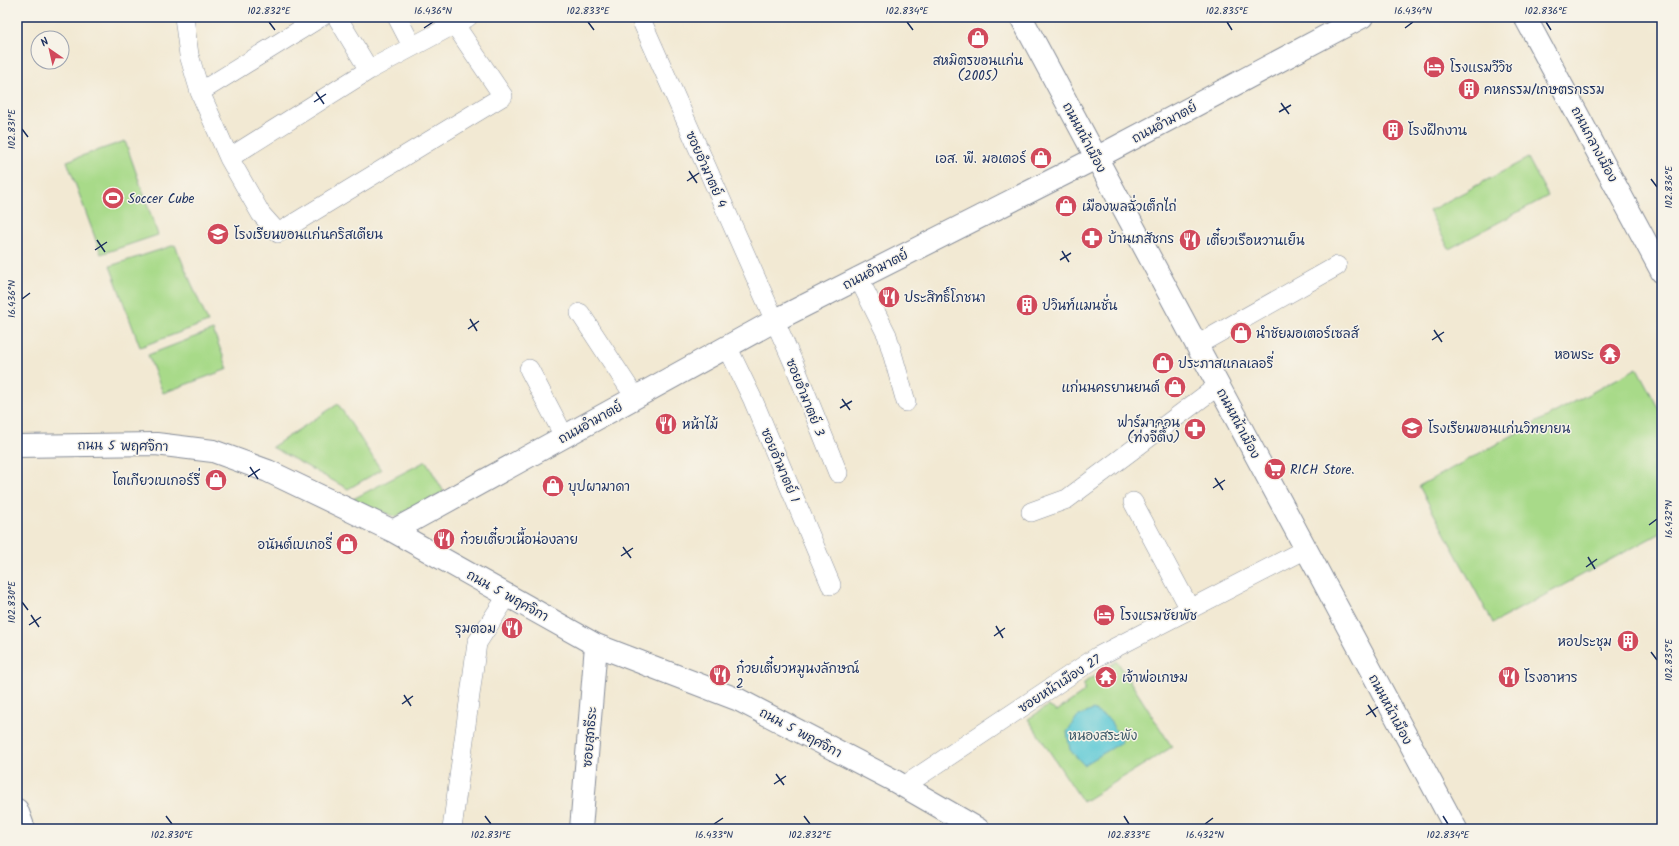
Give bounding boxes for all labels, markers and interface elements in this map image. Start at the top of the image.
text: 102.832°E [247,3,292,19]
text: 16.436°N [414,3,452,19]
text: 102.833°E [567,3,611,19]
text: 102.834°E [886,3,930,19]
text: 102.835°E [1206,3,1249,19]
text: 16.434°N [1394,3,1432,19]
text: 102.836°E [1525,3,1569,19]
shop icon: สหมิตรขอนแก่น (2005) [965,25,991,51]
north arrow [30,30,70,70]
text: N [37,33,53,52]
place label: สหมิตรขอนแก่น (2005) [933,51,1024,87]
hotel icon: โรงแรมวีวิช [1421,54,1447,80]
place label: โรงแรมวีวิช [1450,58,1513,79]
building icon: คหกรรม/เกษตรกรรม [1456,76,1482,102]
place label: คหกรรม/เกษตรกรรม [1484,80,1605,101]
street label: ถนนอำมาตย์ [1128,97,1201,149]
street label: ถนนหน้าเมือง [1056,99,1111,177]
street label: ถนนกลางเมือง [1565,103,1622,186]
text: 102.831°E [4,108,20,149]
building icon: โรงฝึกงาน [1380,117,1406,143]
place label: โรงฝึกงาน [1408,121,1468,142]
street label: ซอยอำมาตย์ 4 [679,128,732,211]
shop icon: เอส. พี. มอเตอร์ [1028,145,1054,171]
place label: เอส. พี. มอเตอร์ [935,149,1027,170]
text: 102.836°E [1661,164,1677,208]
sports icon: Soccer Cube [100,185,126,211]
place label: Soccer Cube [128,189,195,210]
shop icon: เมืองพลฉั่วเต็กไถ่ [1053,193,1079,219]
place label: เมืองพลฉั่วเต็กไถ่ [1082,194,1177,218]
school or university icon: โรงเรียนขอนแก่นคริสเตียน [205,221,231,247]
place label: โรงเรียนขอนแก่นคริสเตียน [234,225,383,246]
pharmacy icon: บ้านเภสัชกร [1079,225,1105,251]
restaurant icon: เตี๋ยวเรือหวานเย็น [1177,227,1203,253]
place label: เตี๋ยวเรือหวานเย็น [1206,227,1305,252]
place label: บ้านเภสัชกร [1108,229,1174,250]
street label: ถนนอำมาตย์ [839,245,912,296]
text: 16.436°N [4,280,20,318]
restaurant icon: ประสิทธิ์โภชนา [876,284,902,310]
place label: ประสิทธิ์โภชนา [904,286,986,309]
building icon: ปวินท์แมนชั่น [1014,292,1040,318]
place label: ปวินท์แมนชั่น [1042,293,1118,317]
shop icon: นำชัยมอเตอร์เซลส์ [1228,320,1254,346]
place label: นำชัยมอเตอร์เซลส์ [1256,324,1360,345]
temple icon: หอพระ [1597,341,1623,367]
place label: หอพระ [1554,345,1594,366]
shop icon: ประภาสแกลเลอรี่ [1150,350,1176,376]
place label: ประภาสแกลเลอรี่ [1178,350,1274,375]
street label: ซอยอำมาตย์ 3 [779,355,830,440]
shop icon: แก่นนครยานยนต์ [1162,374,1188,400]
place label: แก่นนครยานยนต์ [1061,378,1160,399]
street label: ถนนหน้าเมือง [1210,385,1265,463]
street label: ถนนอำมาตย์ [554,397,627,450]
restaurant icon: หน้าไม้ [653,411,679,437]
place label: ฟาร์มาคอน (ท่งจี่ตึ้ง) [1117,413,1180,449]
place label: หน้าไม้ [682,415,718,436]
school or university icon: โรงเรียนขอนแก่นวิทยายน [1399,415,1425,441]
pharmacy icon: ฟาร์มาคอน (ท่งจี่ตึ้ง) [1182,416,1208,442]
place label: โรงเรียนขอนแก่นวิทยายน [1428,419,1571,440]
street label: ซอยอำมาตย์ 1 [755,425,805,506]
street label: ถนน 5 พฤศจิกา [77,435,169,458]
supermarket icon: RICH Store. [1262,456,1288,482]
place label: RICH Store. [1290,460,1354,481]
place label: โตเกียวเบเกอร์รี่ [112,467,201,492]
shop icon: โตเกียวเบเกอร์รี่ [203,467,229,493]
shop icon: บุปผามาดา [540,473,566,499]
place label: บุปผามาดา [568,477,630,498]
text: 16.432°N [1661,500,1677,538]
restaurant icon: ก๋วยเตี๋ยวเนื้อน่องลาย [431,526,457,552]
place label: ก๋วยเตี๋ยวเนื้อน่องลาย [460,526,578,551]
place label: อนันต์เบเกอรี่ [258,531,333,556]
shop icon: อนันต์เบเกอรี่ [334,531,360,557]
street label: ถนน 5 พฤศจิกา [462,565,552,628]
text: 102.830°E [4,580,20,623]
hotel icon: โรงแรมชัยพัช [1091,602,1117,628]
place label: โรงแรมชัยพัช [1120,606,1198,627]
restaurant icon: รุมตอม [499,615,525,641]
place label: รุมตอม [455,619,496,640]
building icon: หอประชุม [1615,628,1641,654]
place label: หอประชุม [1557,632,1612,653]
text: 102.835°E [1661,638,1677,681]
street label: ซอยหน้าเมือง 27 [1014,649,1106,719]
place label: ก๋วยเตี๋ยวหมูนงลักษณ์ 2 [736,655,860,695]
restaurant icon: ก๋วยเตี๋ยวหมูนงลักษณ์ 2 [707,662,733,688]
temple icon: เจ้าพ่อเกษม [1093,664,1119,690]
restaurant icon: โรงอาหาร [1496,664,1522,690]
place label: เจ้าพ่อเกษม [1122,668,1188,689]
place label: โรงอาหาร [1524,668,1578,689]
street label: ถนนหน้าเมือง [1362,671,1417,749]
street label: ถนน 5 พฤศจิกา [755,703,845,764]
street label: ซอยสุภธีระ [577,706,604,768]
park label: หนองสระพัง [1069,726,1138,747]
text: 102.830°E [151,827,194,843]
text: 102.831°E [471,827,512,843]
text: 16.433°N [695,827,733,843]
text: 102.832°E [788,827,833,843]
text: 102.833°E [1108,827,1152,843]
text: 16.432°N [1186,827,1224,843]
text: 102.834°E [1427,827,1471,843]

